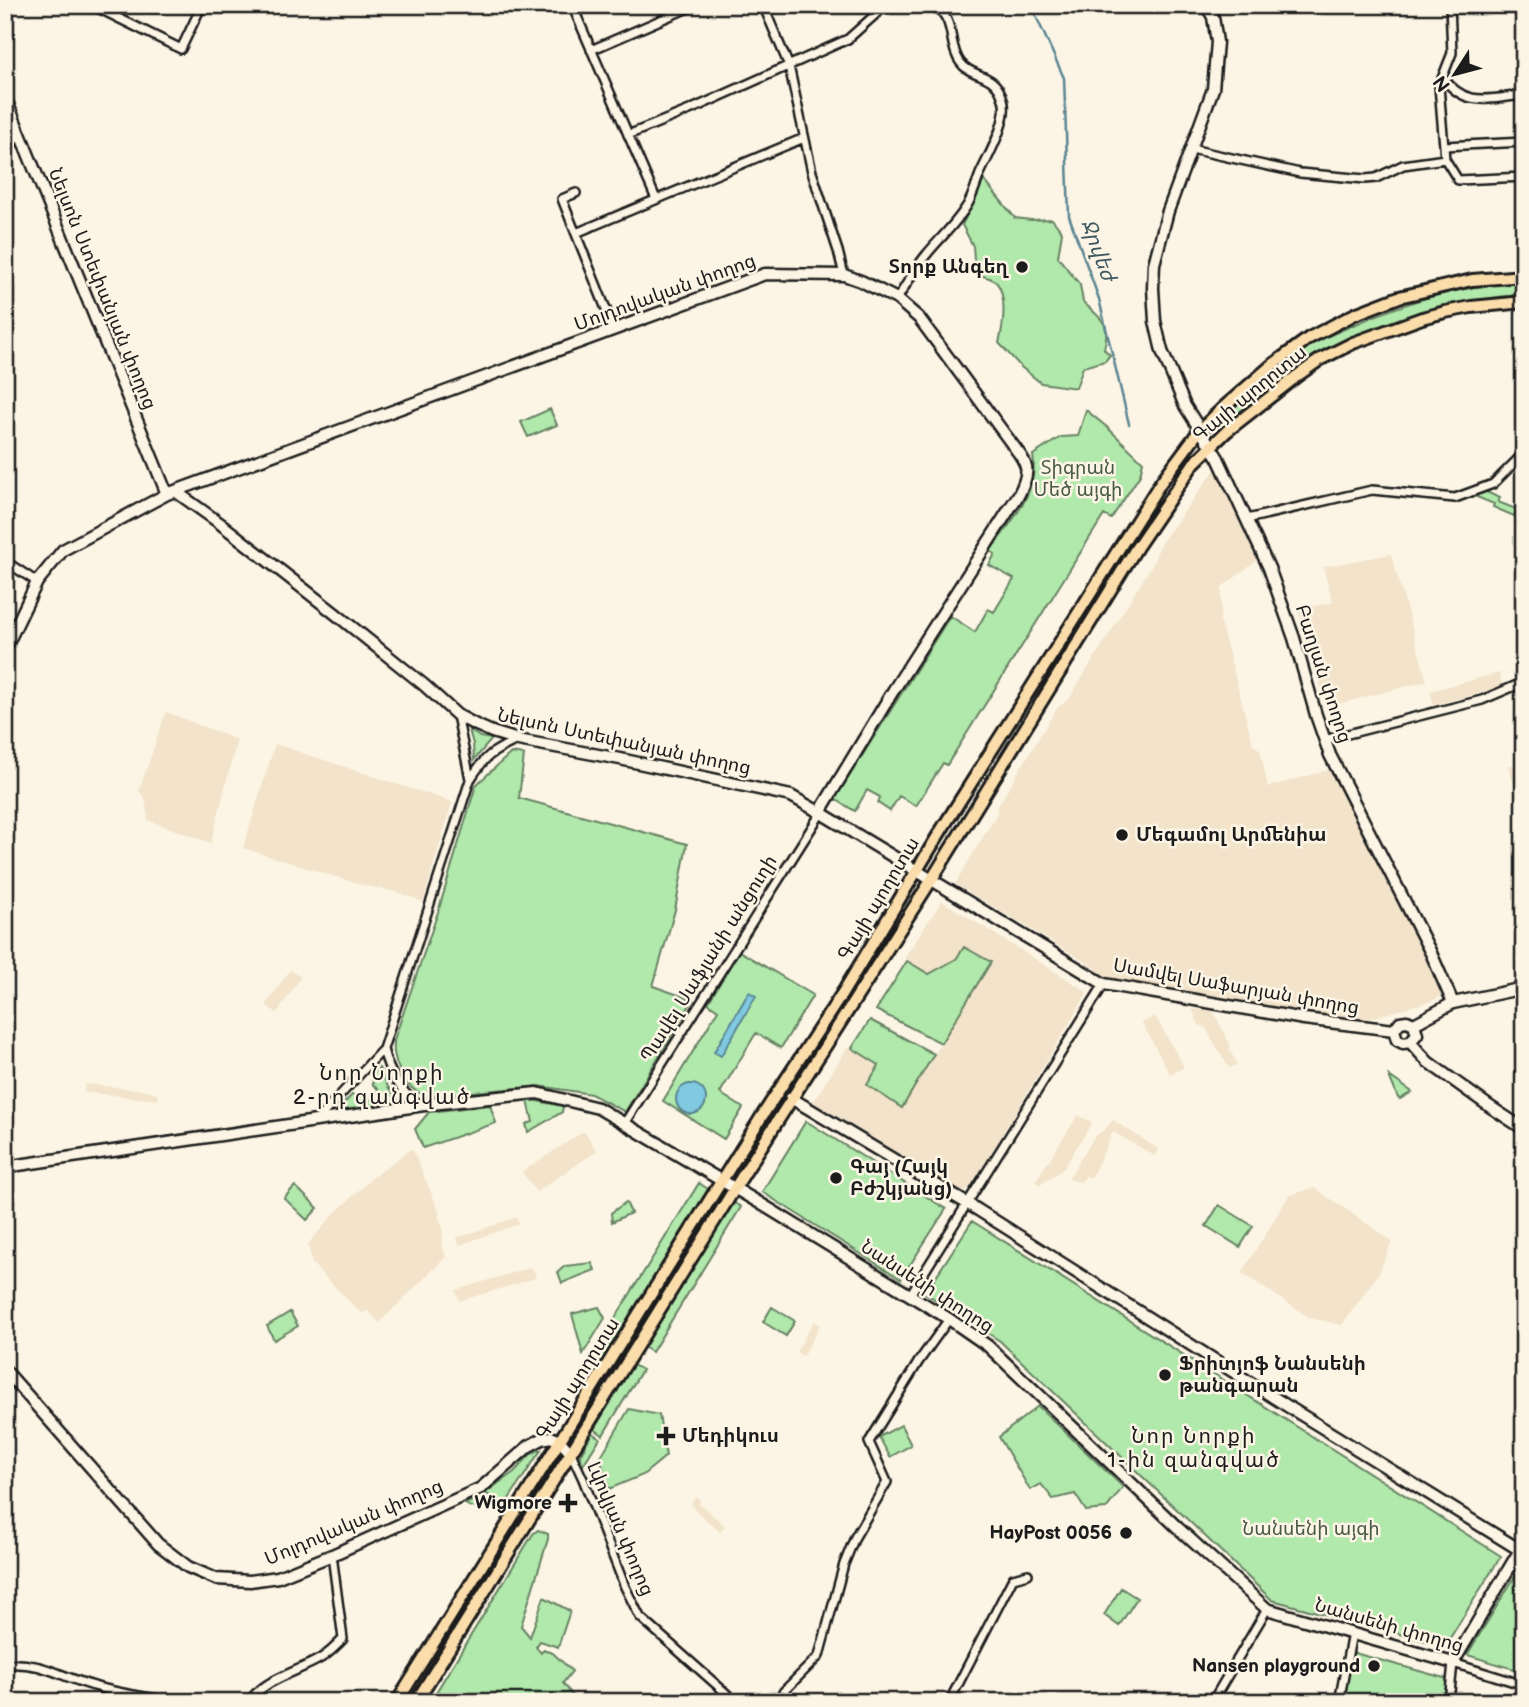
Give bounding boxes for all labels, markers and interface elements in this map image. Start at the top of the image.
north arrow [1420,38,1490,108]
text: N [1429,71,1456,96]
street label: Նելսոն Ստեփանյան փողոց [43,165,161,413]
water label: Ջրվեժ [1075,216,1122,287]
street label: Մոլդովական փողոց [571,249,759,337]
place label: Տորք Անգեղ [889,256,1010,279]
marker: Տորք Անգեղ [1014,259,1030,275]
street label: Գայի պողոտա [1189,341,1311,447]
park label: Տիգրան Մեծ այգի [1034,457,1122,502]
street label: Բաղյան փողոց [1290,602,1356,746]
street label: Նելսոն Ստեփանյան փողոց [495,704,753,780]
place label: Մեգամոլ Արմենիա [1136,824,1327,847]
marker: Մեգամոլ Արմենիա [1114,827,1130,843]
street label: Գայի պողոտա [833,833,925,965]
street label: Պավել Սաֆյանի անցուղի [636,851,782,1067]
street label: Սամվել Սաֆարյան փողոց [1111,954,1361,1020]
district label: Նոր Նորքի 2-րդ զանգված [293,1061,471,1110]
place label: Գայ (Հայկ Բժշկյանց) [850,1156,952,1201]
marker: Գայ (Հայկ Բժշկյանց) [828,1170,844,1186]
street label: Նանսենի փողոց [856,1235,998,1339]
street label: Գայի պողոտա [531,1314,625,1444]
place label: Ֆրիտյոֆ Նանսենի թանգարան [1179,1353,1366,1398]
marker: Ֆրիտյոֆ Նանսենի թանգարան [1157,1367,1173,1383]
district label: Նոր Նորքի 1-ին զանգված [1108,1424,1280,1473]
place label: Մեդիկուս [682,1425,779,1448]
marker: Մեդիկուս [656,1426,676,1446]
street label: Լվովյան փողոց [581,1458,659,1600]
street label: Մոլդովական փողոց [261,1475,447,1571]
place label: Wigmore [475,1492,552,1515]
marker: Wigmore [558,1493,578,1513]
park label: Նանսենի այգի [1242,1518,1380,1541]
place label: HayPost 0056 [989,1522,1112,1545]
marker: HayPost 0056 [1118,1525,1134,1541]
street label: Նանսենի փողոց [1312,1594,1466,1658]
place label: Nansen playground [1192,1655,1360,1678]
marker: Nansen playground [1366,1658,1382,1674]

